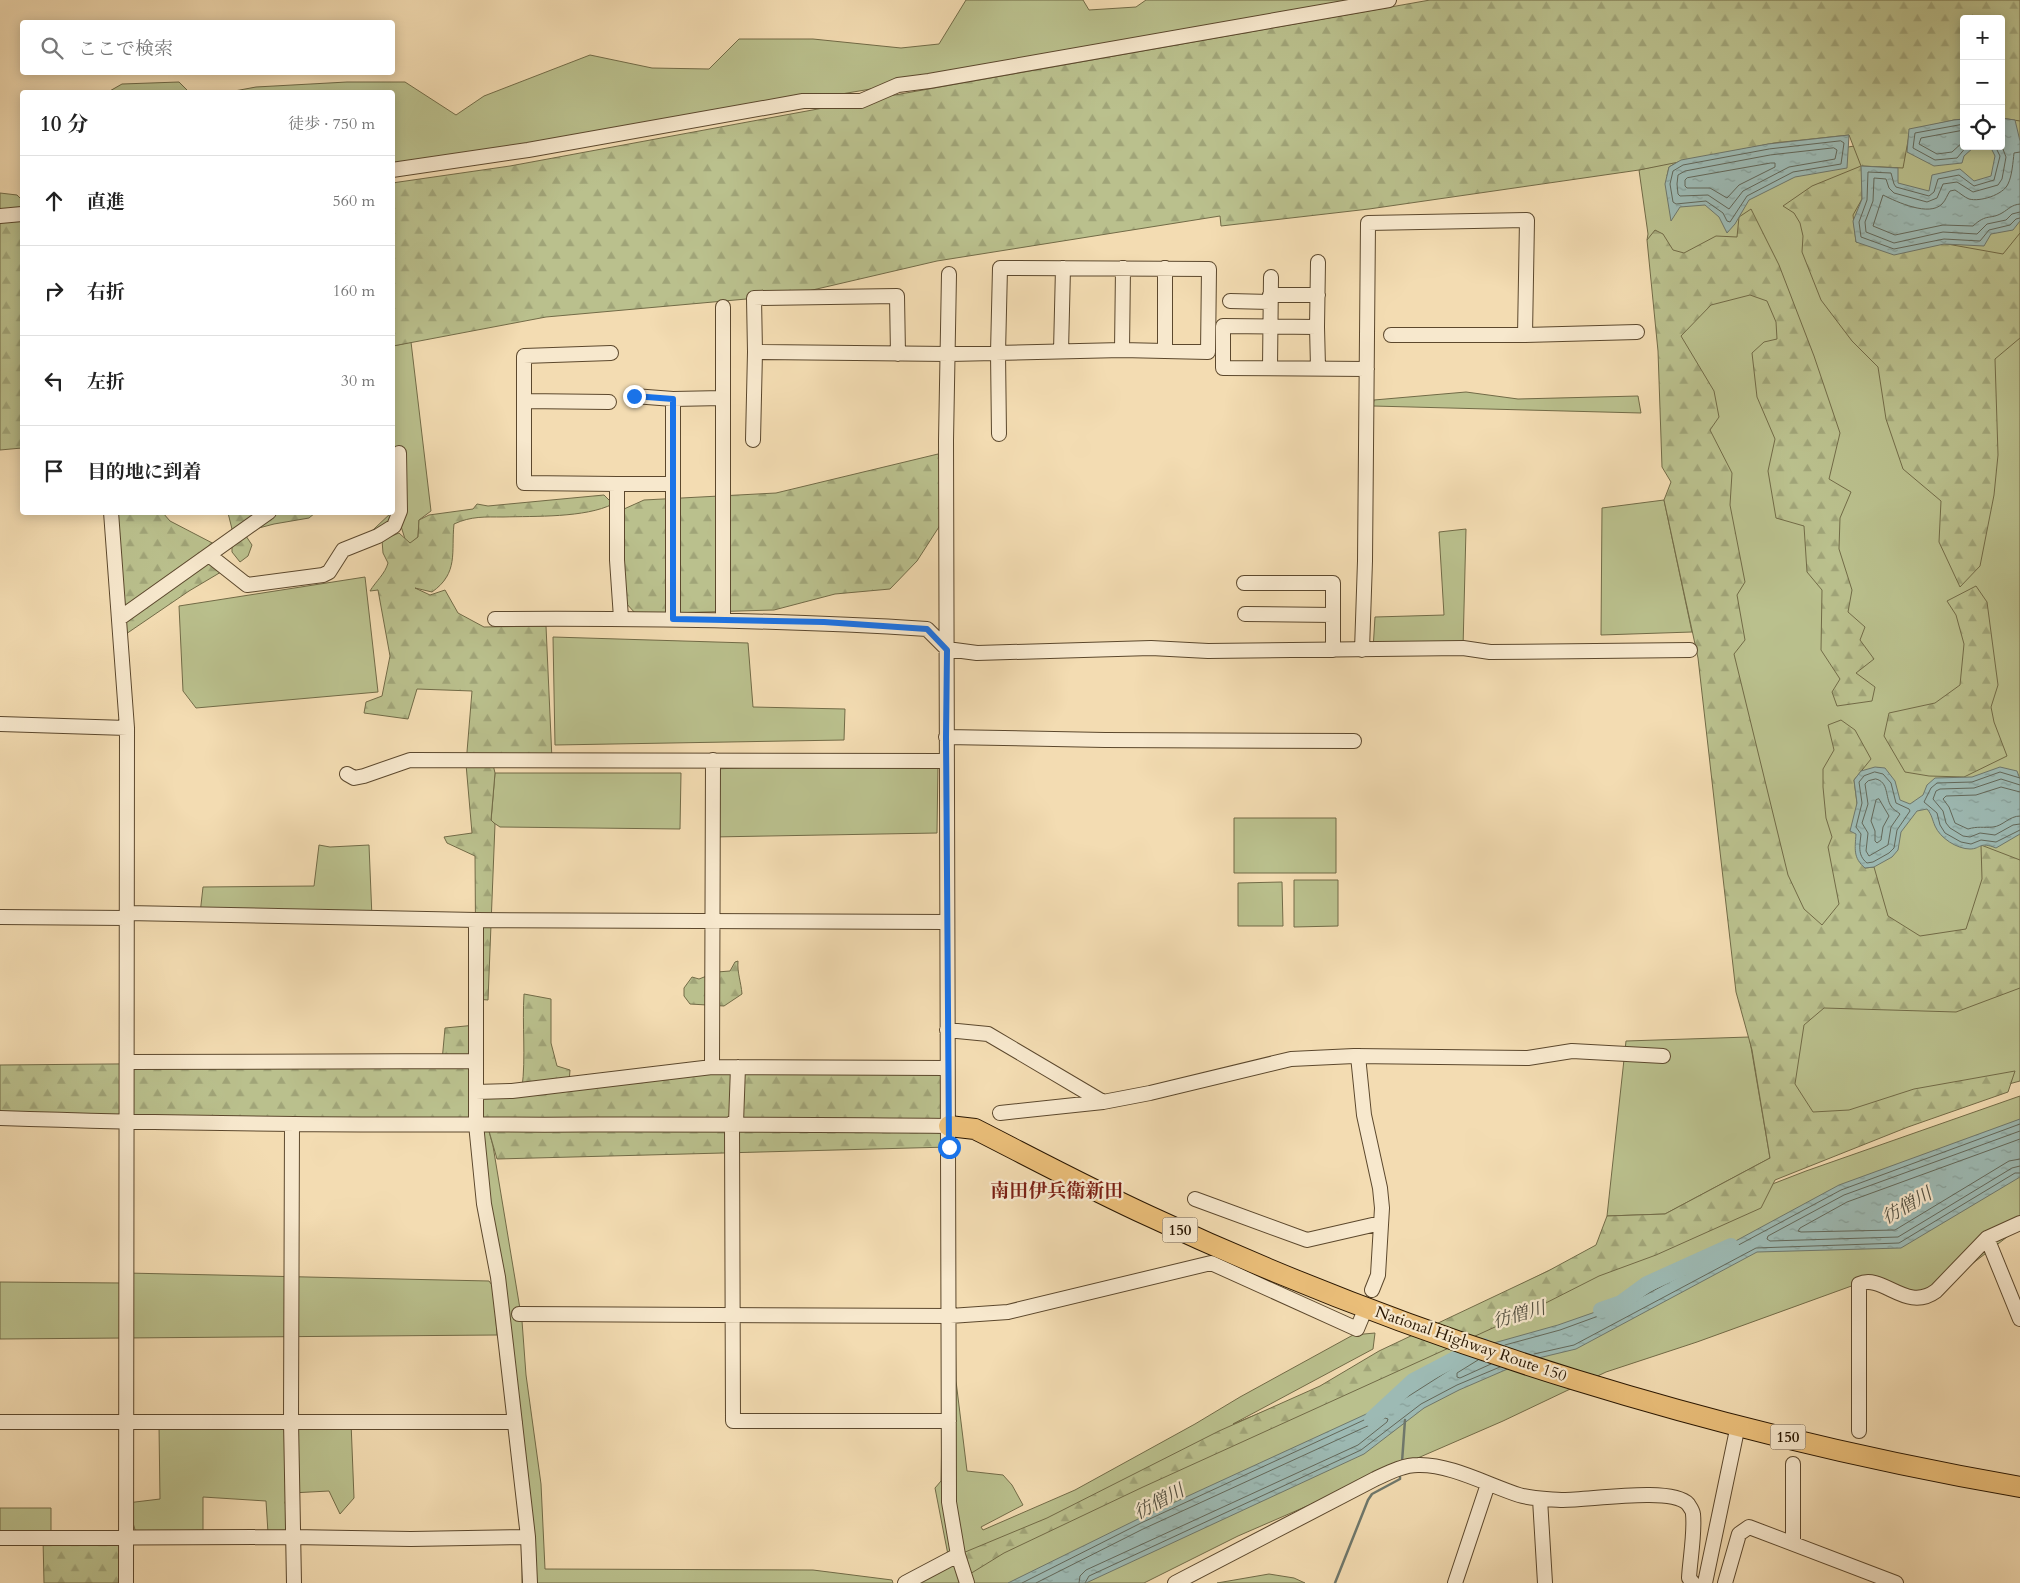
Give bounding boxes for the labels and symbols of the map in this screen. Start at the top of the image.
route end [623,385,646,408]
route start [938,1136,961,1159]
district label: 南田伊兵衛新田 [990,1178,1124,1204]
water label: 彷僧川 [1877,1181,1938,1230]
road number: 150 [1162,1218,1198,1242]
water label: 彷僧川 [1490,1295,1550,1334]
street label: National Highway Route 150 [1372,1301,1570,1387]
road number: 150 [1770,1424,1806,1450]
water label: 彷僧川 [1129,1477,1190,1526]

